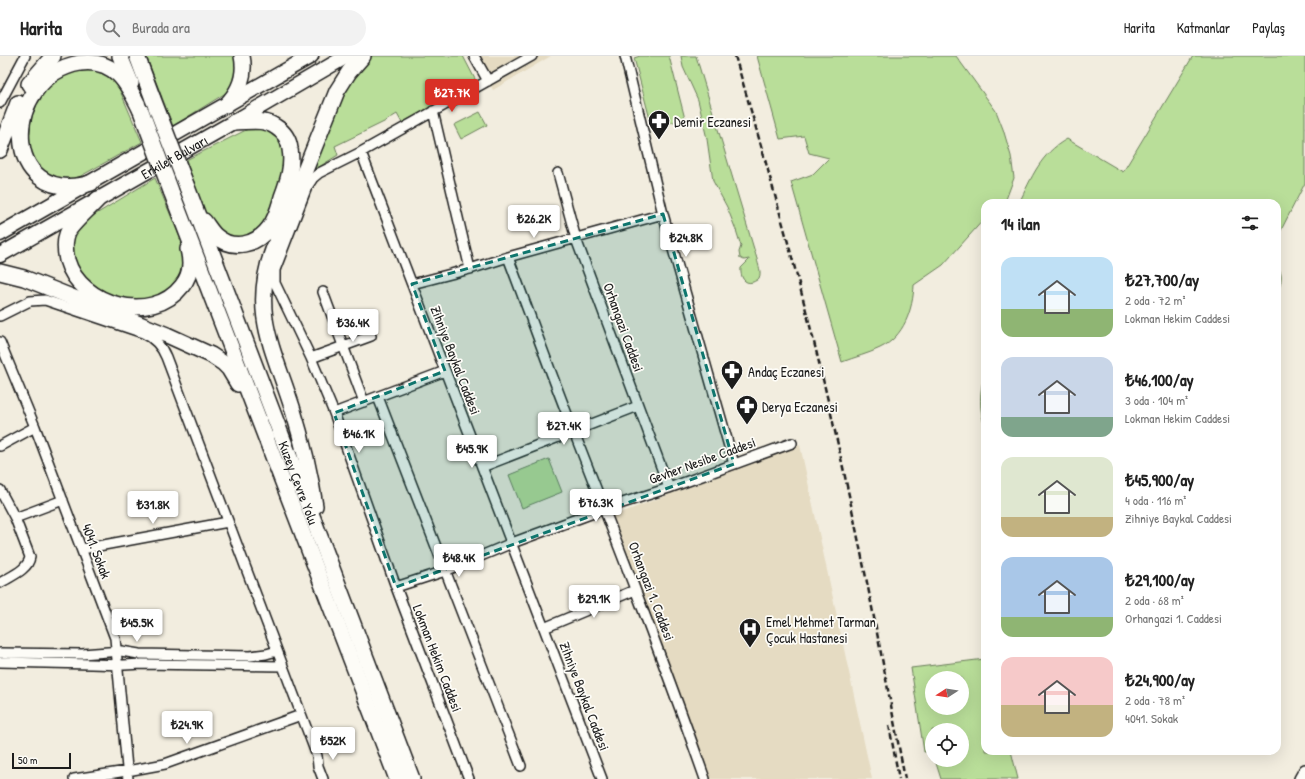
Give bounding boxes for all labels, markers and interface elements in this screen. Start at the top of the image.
search box [86,10,366,46]
text: Harita [20,15,62,41]
icon: search [100,17,122,39]
text: Burada ara [132,17,190,38]
text: Harita [1124,18,1155,37]
text: Katmanlar [1177,18,1230,37]
text: Paylaş [1252,18,1285,37]
pin: ₺27.7K [419,79,485,113]
text: ₺27.7K [434,83,470,101]
pharmacy icon: Demir Eczanesi [646,108,672,141]
place label: Demir Eczanesi [674,112,751,131]
street label: Erkilet Bulvarı [137,130,211,183]
pin: ₺26.2K [501,205,567,239]
text: ₺26.2K [517,209,551,227]
text: 14 ilan [1001,212,1040,235]
icon: filters [1239,212,1261,234]
pin: ₺24.8K [653,224,719,258]
text: ₺24.8K [669,228,703,246]
text: ₺27,700/ay [1125,268,1199,291]
icon: home [1033,273,1081,321]
street label: Orhangazi Caddesi [598,280,649,374]
text: 2 oda · 72 m² [1125,291,1185,309]
street label: Zihniye Baykal Caddesi [426,303,486,418]
pin: ₺36.4K [320,309,386,343]
text: Lokman Hekim Caddesi [1125,309,1230,327]
text: ₺36.4K [337,313,369,331]
pharmacy icon: Andaç Eczanesi [719,358,745,391]
place label: Andaç Eczanesi [748,362,824,381]
text: ₺46,100/ay [1125,368,1194,391]
icon: home [1033,373,1081,421]
text: 3 oda · 104 m² [1125,391,1188,409]
pharmacy icon: Derya Eczanesi [734,393,760,426]
place label: Derya Eczanesi [762,397,838,417]
text: Lokman Hekim Caddesi [1125,409,1230,427]
pin: ₺27.4K [531,412,597,446]
text: ₺27.4K [547,416,581,434]
pin: ₺46.1K [326,420,392,454]
text: ₺46.1K [343,424,375,442]
street label: Gevher Nesibe Caddesi [646,432,758,488]
pin: ₺45.9K [439,435,505,469]
street label: Kuzey Çevre Yolu [275,438,324,527]
text: ₺45.9K [456,439,488,457]
text: ₺45,900/ay [1125,468,1194,491]
icon: home [1033,473,1081,521]
pin: ₺76.3K [563,489,629,523]
pin: ₺31.8K [120,491,186,525]
text: 4 oda · 116 m² [1125,491,1186,509]
text: ₺76.3K [579,493,613,511]
text: ₺31.8K [136,495,170,513]
text: Zihniye Baykal Caddesi [1125,509,1232,527]
street label: 4041. Sokak [78,521,116,581]
street label: Orhangazi 1. Caddesi [623,539,680,644]
pin: ₺48.4K [426,544,492,578]
text: ₺48.4K [443,548,475,566]
text: ₺29,100/ay [1125,568,1195,591]
icon: home [1033,573,1081,621]
pin: ₺29.1K [561,585,627,619]
text: ₺29.1K [578,589,610,607]
text: 2 oda · 68 m² [1125,591,1184,609]
street label: Lokman Hekim Caddesi [409,602,467,714]
pin: ₺45.5K [104,609,170,643]
text: Orhangazi 1. Caddesi [1125,609,1222,627]
place label: Emel Mehmet Tarman Çocuk Hastanesi [766,612,876,647]
text: ₺45.5K [121,613,153,631]
hospital icon: Emel Mehmet Tarman Çocuk Hastanesi [737,616,763,649]
street label: Zihniye Baykal Caddesi [555,639,615,754]
text: ₺24,900/ay [1125,668,1195,691]
north arrow [925,671,969,715]
map controls [925,671,969,767]
icon: home [1033,673,1081,721]
text: 2 oda · 78 m² [1125,691,1185,709]
text: 4041. Sokak [1125,709,1178,727]
pin: ₺24.9K [154,711,220,745]
text: ₺24.9K [171,715,203,733]
button: locate [925,723,969,767]
pin: ₺52K [309,727,357,761]
text: ₺52K [320,731,346,749]
scale bar [12,751,71,770]
text: 50 m [18,753,38,767]

